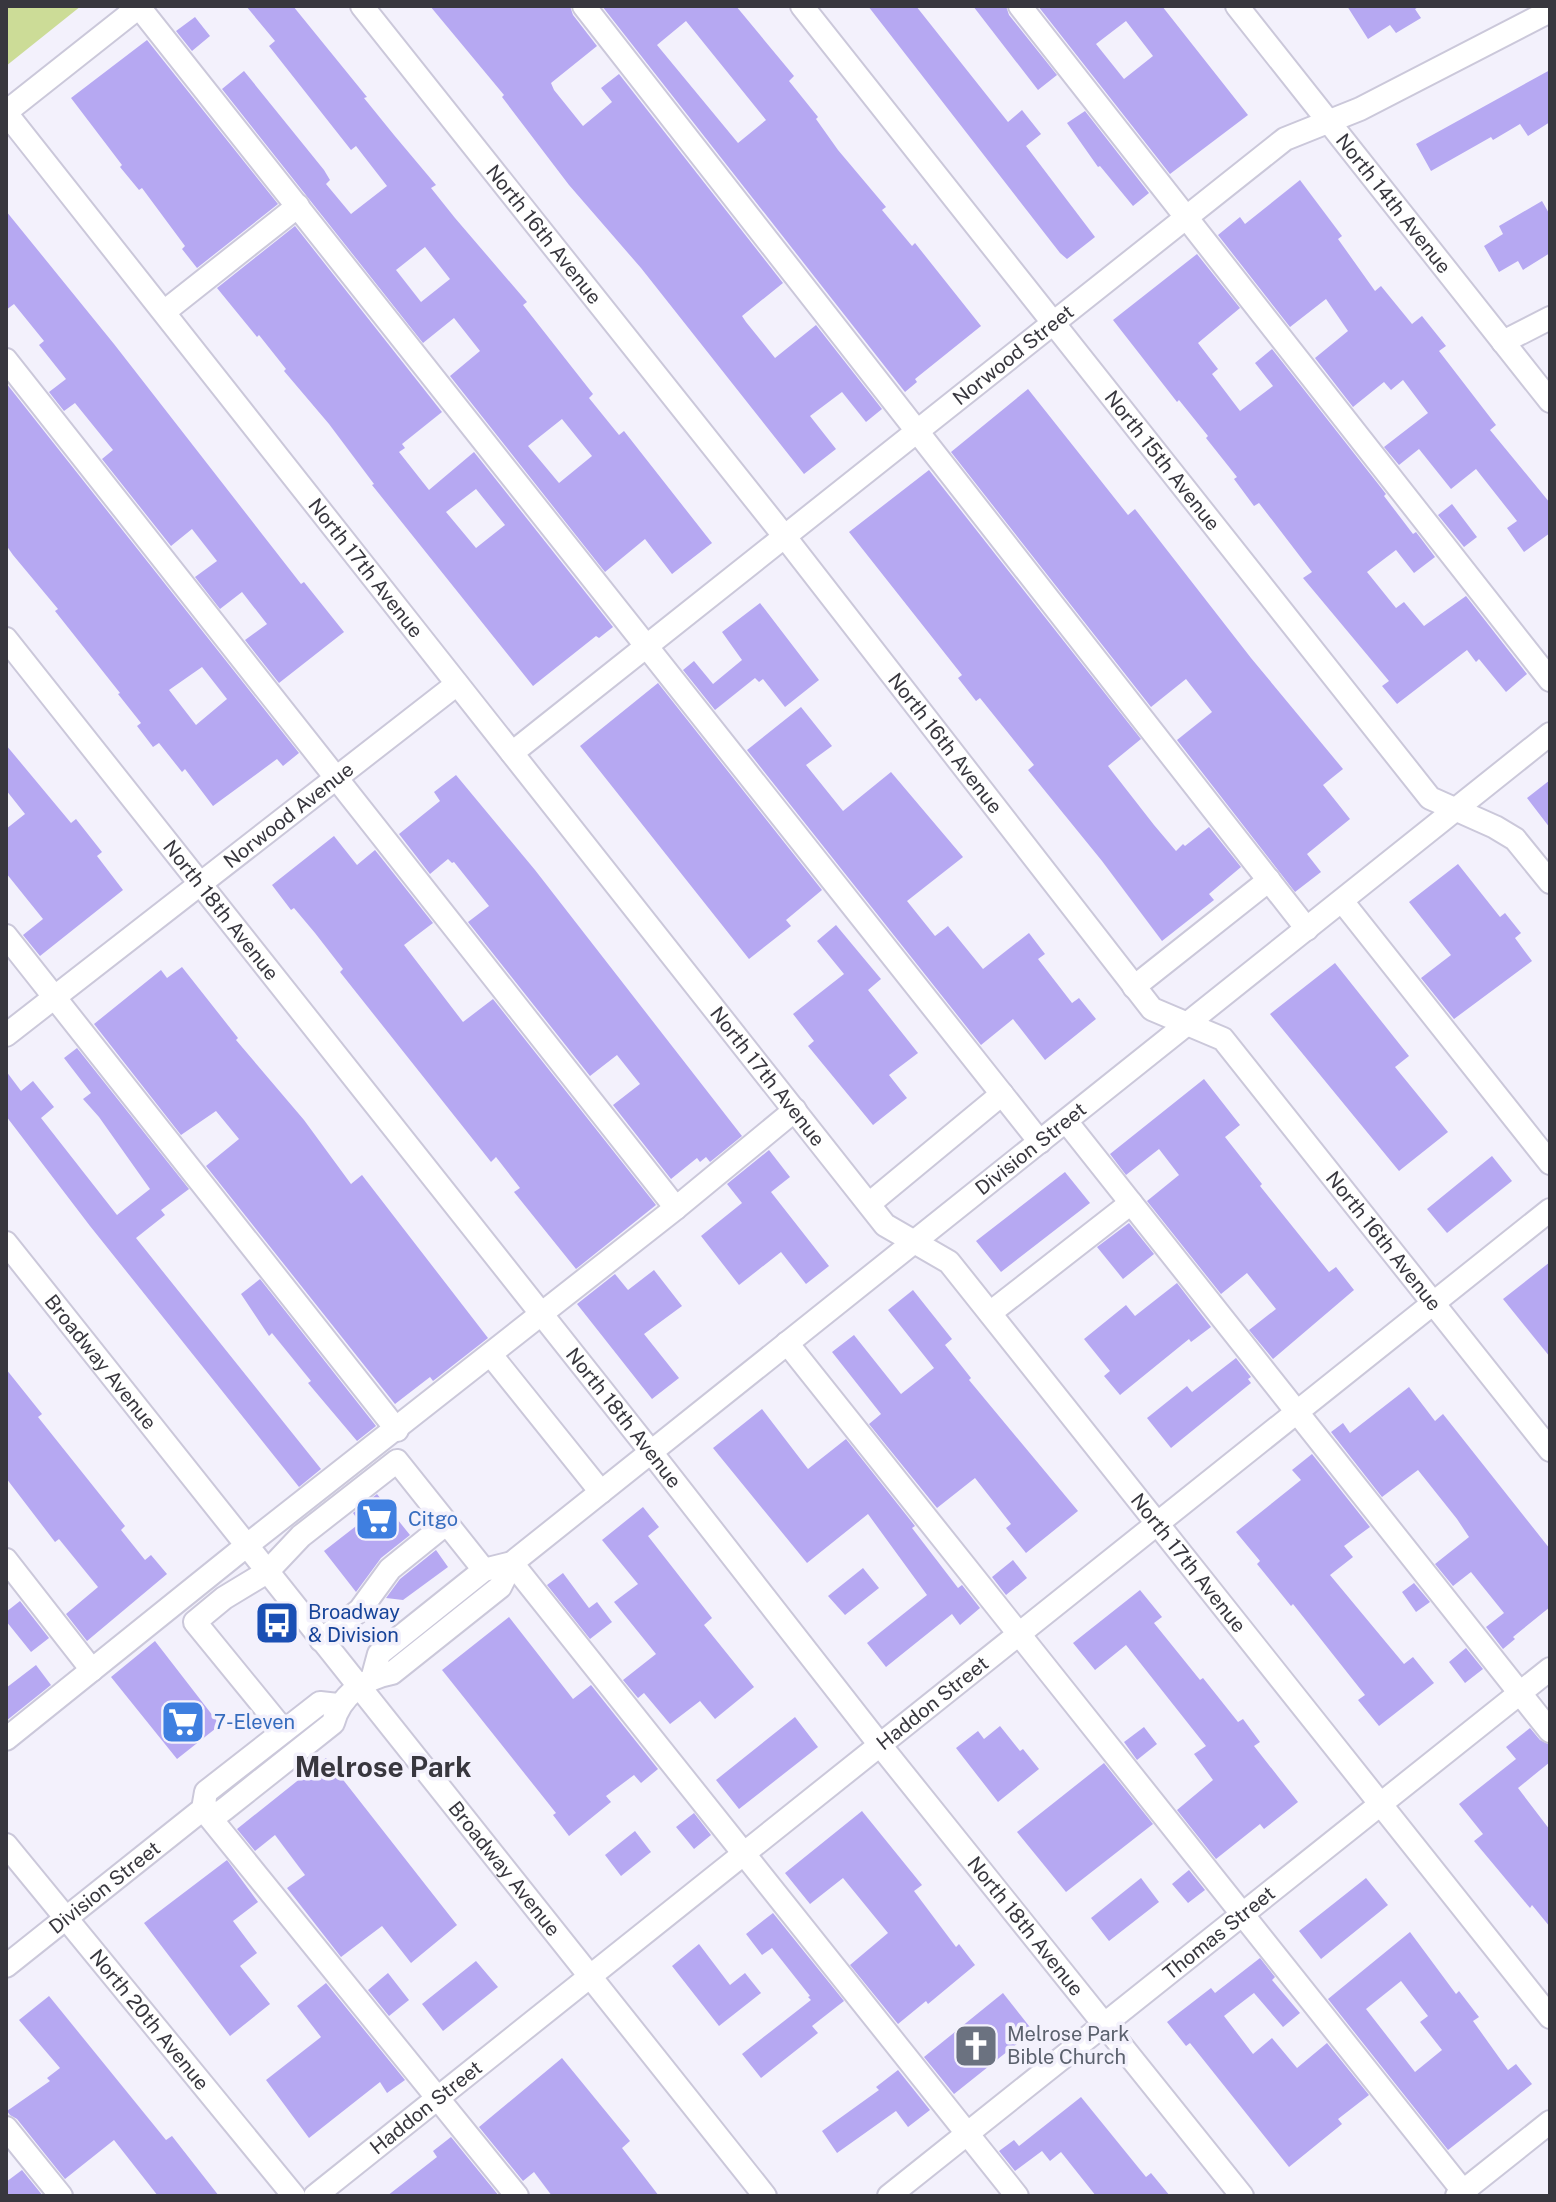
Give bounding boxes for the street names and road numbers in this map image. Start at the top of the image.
street label: North 14th Avenue [1331,129,1456,278]
street label: North 16th Avenue [481,160,607,309]
street label: Norwood Street [948,300,1078,410]
street label: North 15th Avenue [1100,386,1225,535]
street label: North 17th Avenue [303,493,428,643]
street label: North 16th Avenue [883,668,1007,818]
street label: Norwood Avenue [219,757,358,873]
street label: North 18th Avenue [158,835,284,985]
street label: North 17th Avenue [705,1002,830,1151]
street label: Division Street [970,1097,1091,1200]
street label: North 16th Avenue [1321,1166,1447,1316]
street label: Broadway Avenue [40,1290,162,1434]
street label: North 18th Avenue [561,1343,686,1493]
street label: North 17th Avenue [1126,1489,1251,1637]
street label: Haddon Street [872,1651,993,1755]
street label: Broadway Avenue [443,1797,565,1941]
street label: Division Street [44,1836,165,1939]
street label: North 18th Avenue [962,1852,1089,2001]
street label: Thomas Street [1158,1881,1280,1985]
street label: North 20th Avenue [85,1944,214,2095]
street label: Haddon Street [365,2055,487,2159]

